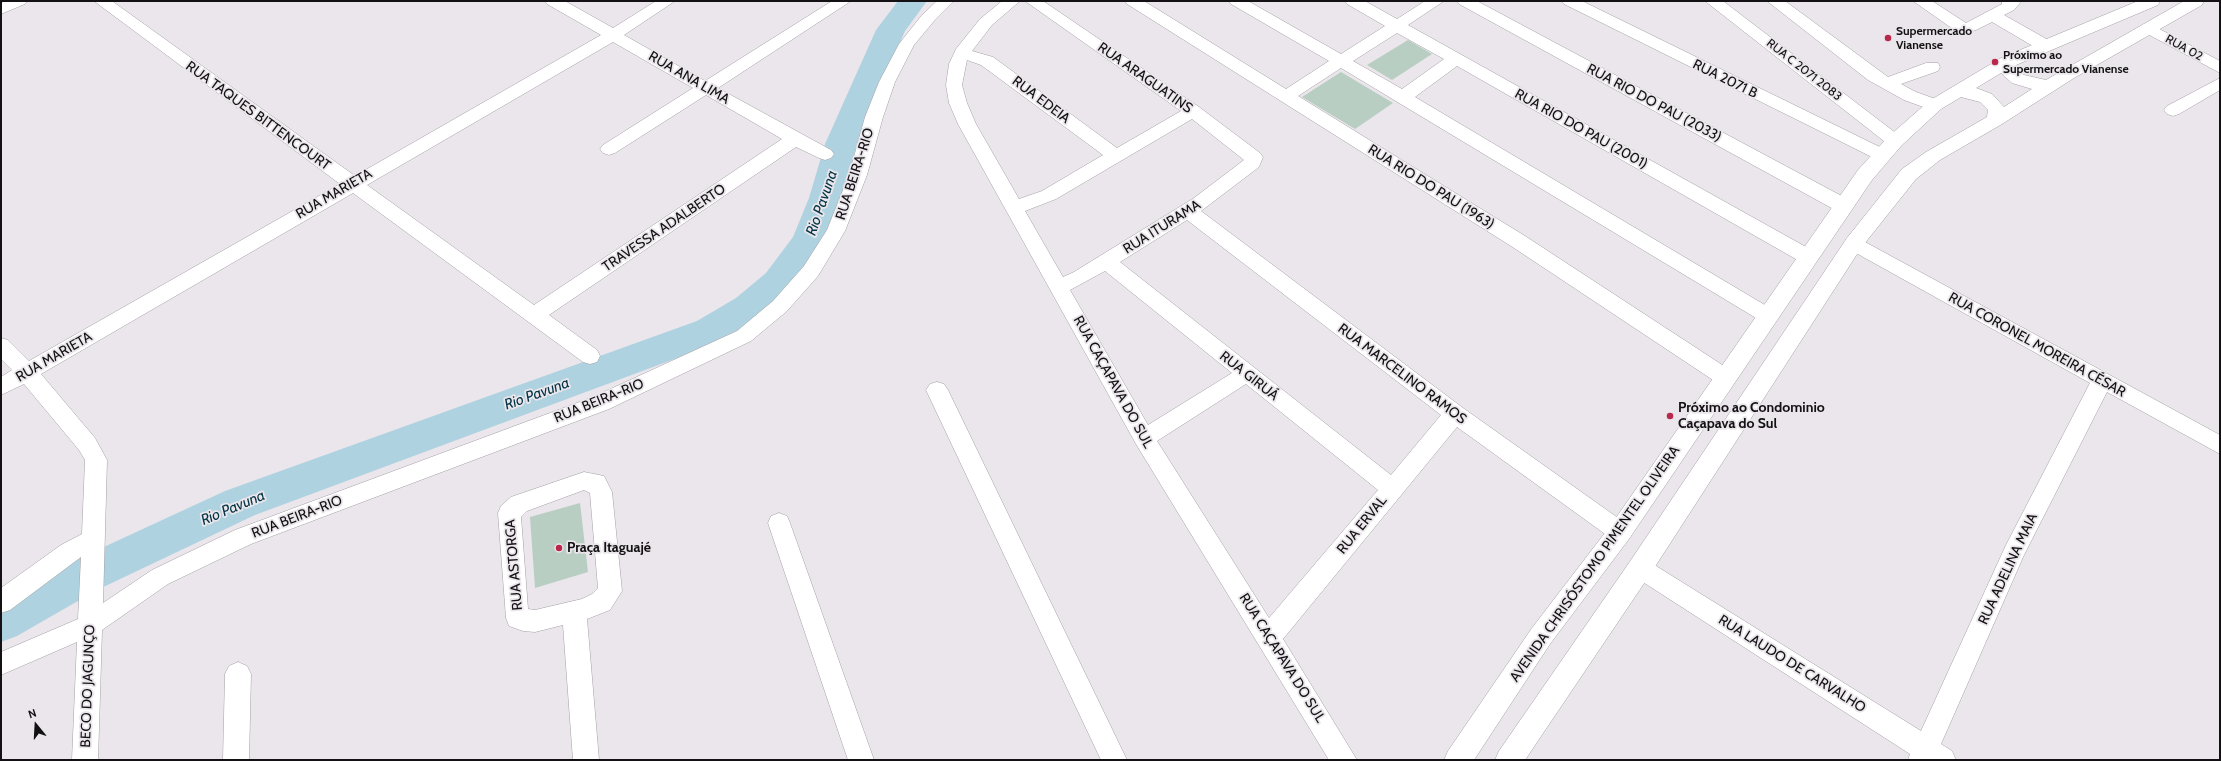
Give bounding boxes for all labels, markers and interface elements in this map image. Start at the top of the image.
place label: Supermercado Vianense [1896,24,1972,52]
street label: RUA 02 [2163,32,2205,64]
marker: Supermercado Vianense [1883,33,1893,43]
street label: RUA C 2071 2083 [1764,36,1844,104]
street label: RUA ARAGUATINS [1094,39,1196,117]
street label: RUA ANA LIMA [645,48,733,108]
place label: Próximo ao Supermercado Vianense [2003,48,2129,76]
street label: RUA 2071 B [1690,56,1760,102]
marker: Próximo ao Supermercado Vianense [1990,57,2000,67]
street label: RUA TAQUES BITTENCOURT [182,58,334,174]
street label: RUA RIO DO PAU (2033) [1584,60,1724,146]
street label: RUA EDEIA [1009,73,1073,127]
street label: RUA RIO DO PAU (2001) [1512,85,1650,173]
street label: RUA BEIRA-RIO [832,126,878,222]
street label: RUA RIO DO PAU (1963) [1365,141,1497,233]
street label: RUA MARIETA [293,165,375,223]
water label: Rio Pavuna [802,168,842,238]
street label: TRAVESSA ADALBERTO [599,181,729,275]
street label: RUA ITURAMA [1120,196,1204,258]
street label: RUA CORONEL MOREIRA CÉSAR [1945,289,2129,401]
street label: RUA CAÇAPAVA DO SUL [1070,313,1156,451]
street label: RUA MARCELINO RAMOS [1334,320,1470,428]
street label: RUA MARIETA [13,328,95,386]
street label: RUA GIRUÁ [1216,348,1282,404]
water label: Rio Pavuna [502,374,572,414]
street label: RUA BEIRA-RIO [552,375,646,427]
place label: Próximo ao Condominio Caçapava do Sul [1678,400,1825,432]
marker: Próximo ao Condominio Caçapava do Sul [1665,411,1675,421]
street label: AVENIDA CHRISÓSTOMO PIMENTEL OLIVEIRA [1507,443,1683,685]
water label: Rio Pavuna [198,486,268,530]
street label: RUA BEIRA-RIO [249,492,345,542]
street label: RUA ERVAL [1334,493,1390,557]
street label: RUA ADELINA MAIA [1975,511,2041,627]
street label: RUA ASTORGA [502,519,526,611]
place label: Praça Itaguajé [567,540,651,556]
marker: Praça Itaguajé [554,543,564,553]
street label: RUA CAÇAPAVA DO SUL [1235,590,1329,726]
street label: RUA LAUDO DE CARVALHO [1715,612,1869,716]
street label: BECO DO JAGUNÇO [77,624,99,748]
north arrow [16,705,56,745]
text: N [26,706,38,721]

